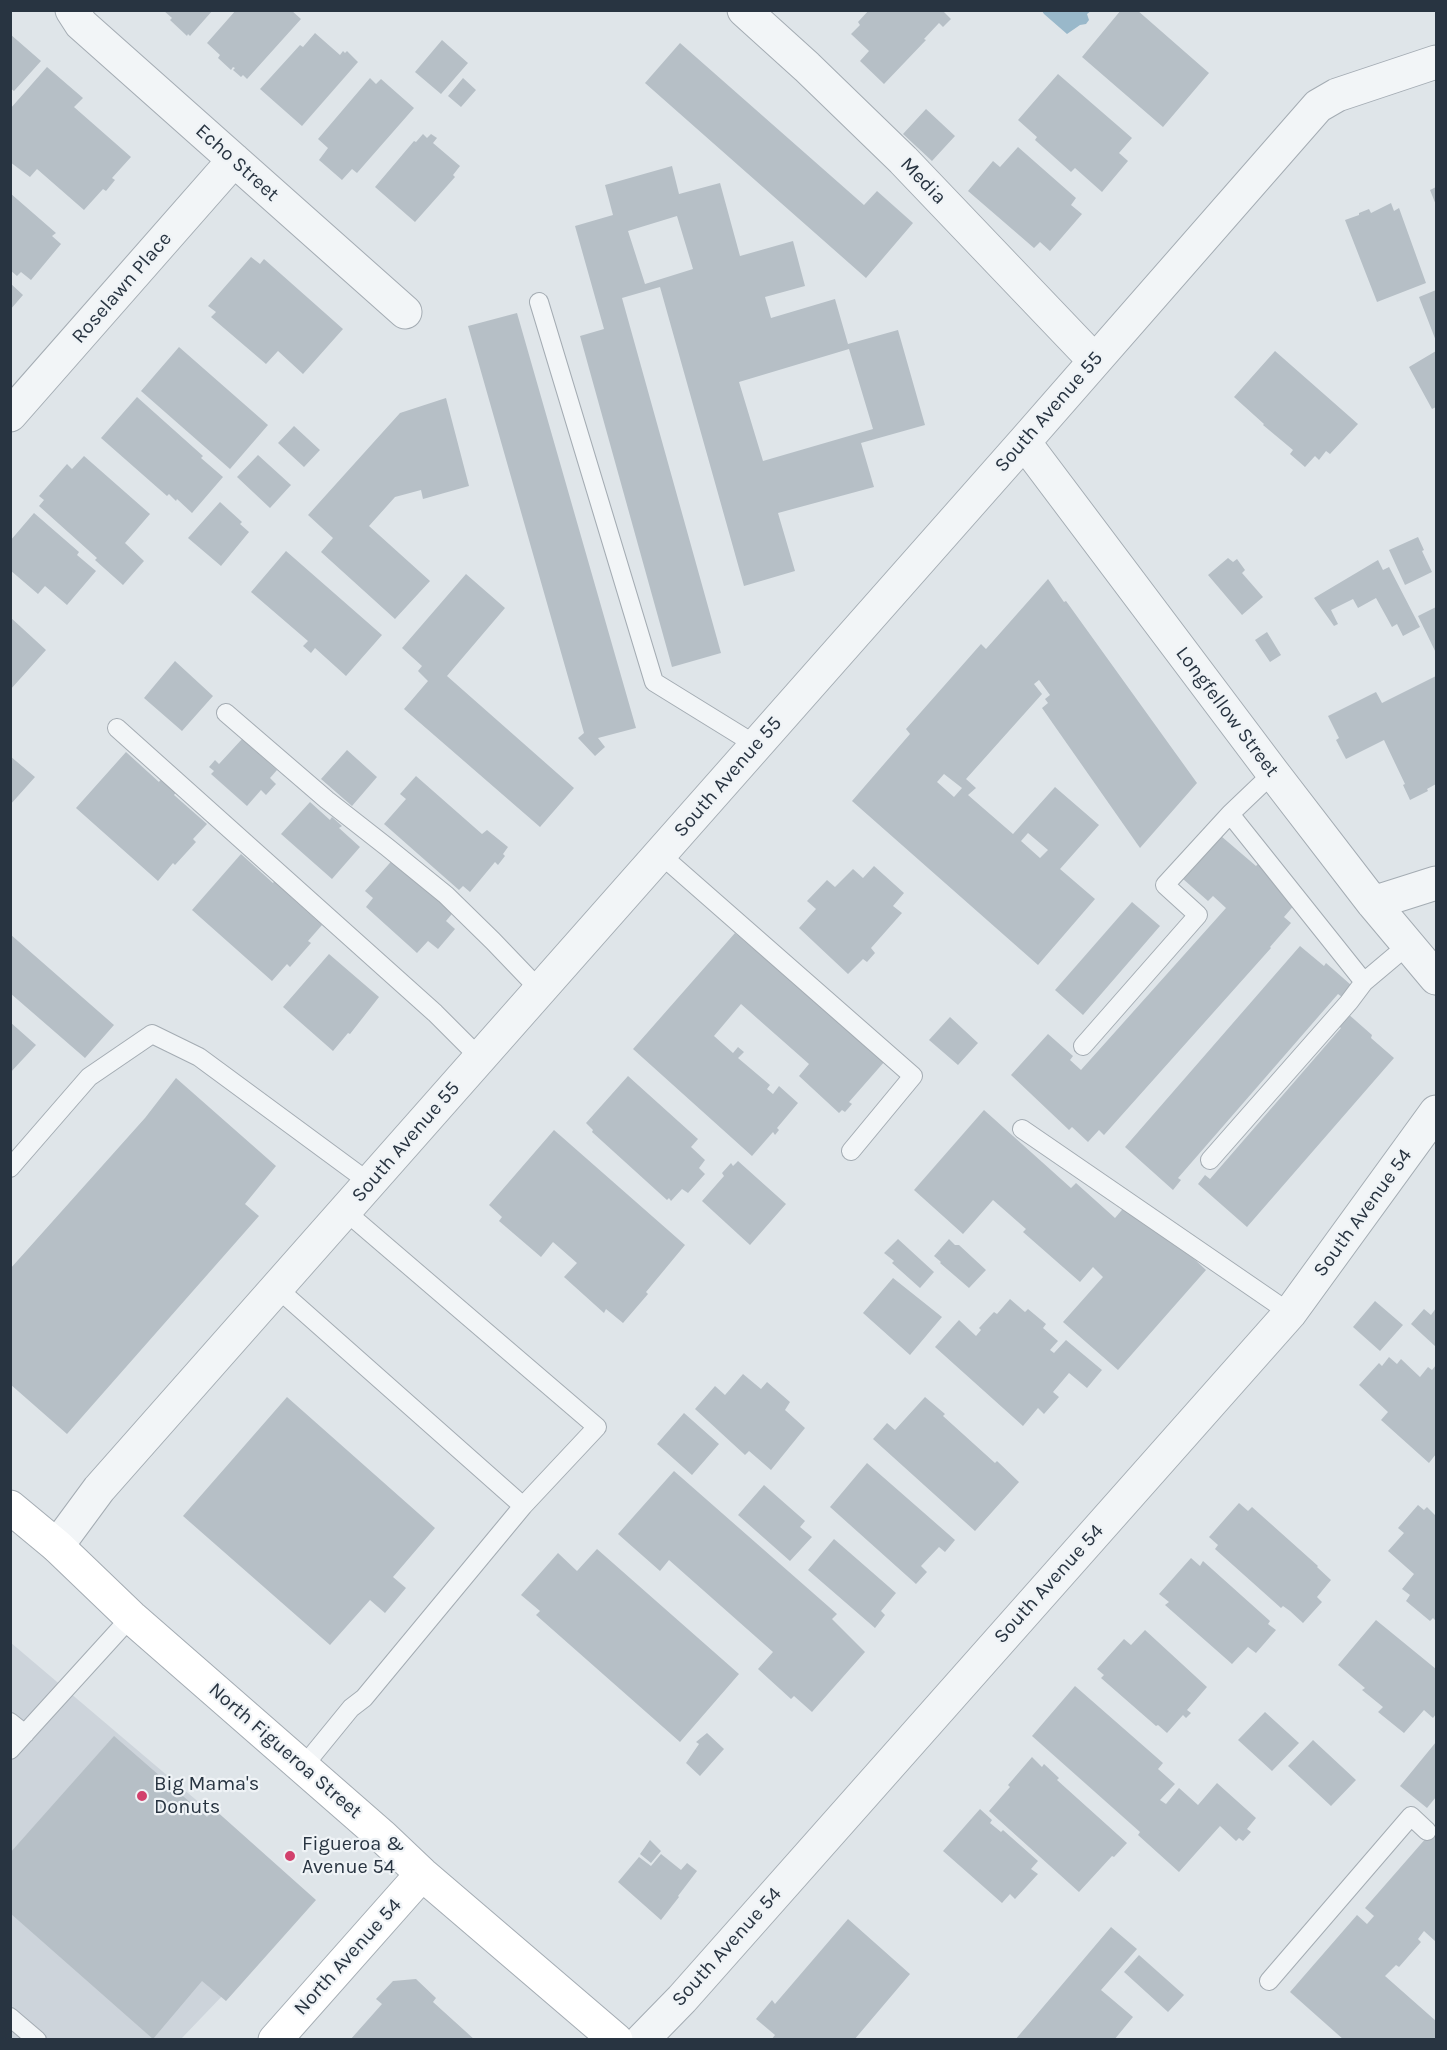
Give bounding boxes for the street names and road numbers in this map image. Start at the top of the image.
street label: Echo Street [190,119,284,207]
street label: Media [895,153,951,209]
street label: Roselawn Place [67,227,177,349]
street label: South Avenue 55 [990,347,1108,477]
street label: Longfellow Street [1170,642,1284,782]
street label: South Avenue 55 [669,712,787,842]
street label: South Avenue 55 [347,1077,465,1207]
street label: South Avenue 54 [1308,1144,1418,1282]
street label: South Avenue 54 [989,1519,1109,1649]
street label: North Figueroa Street [204,1678,366,1824]
street label: South Avenue 54 [667,1882,787,2012]
street label: North Avenue 54 [289,1894,407,2020]

